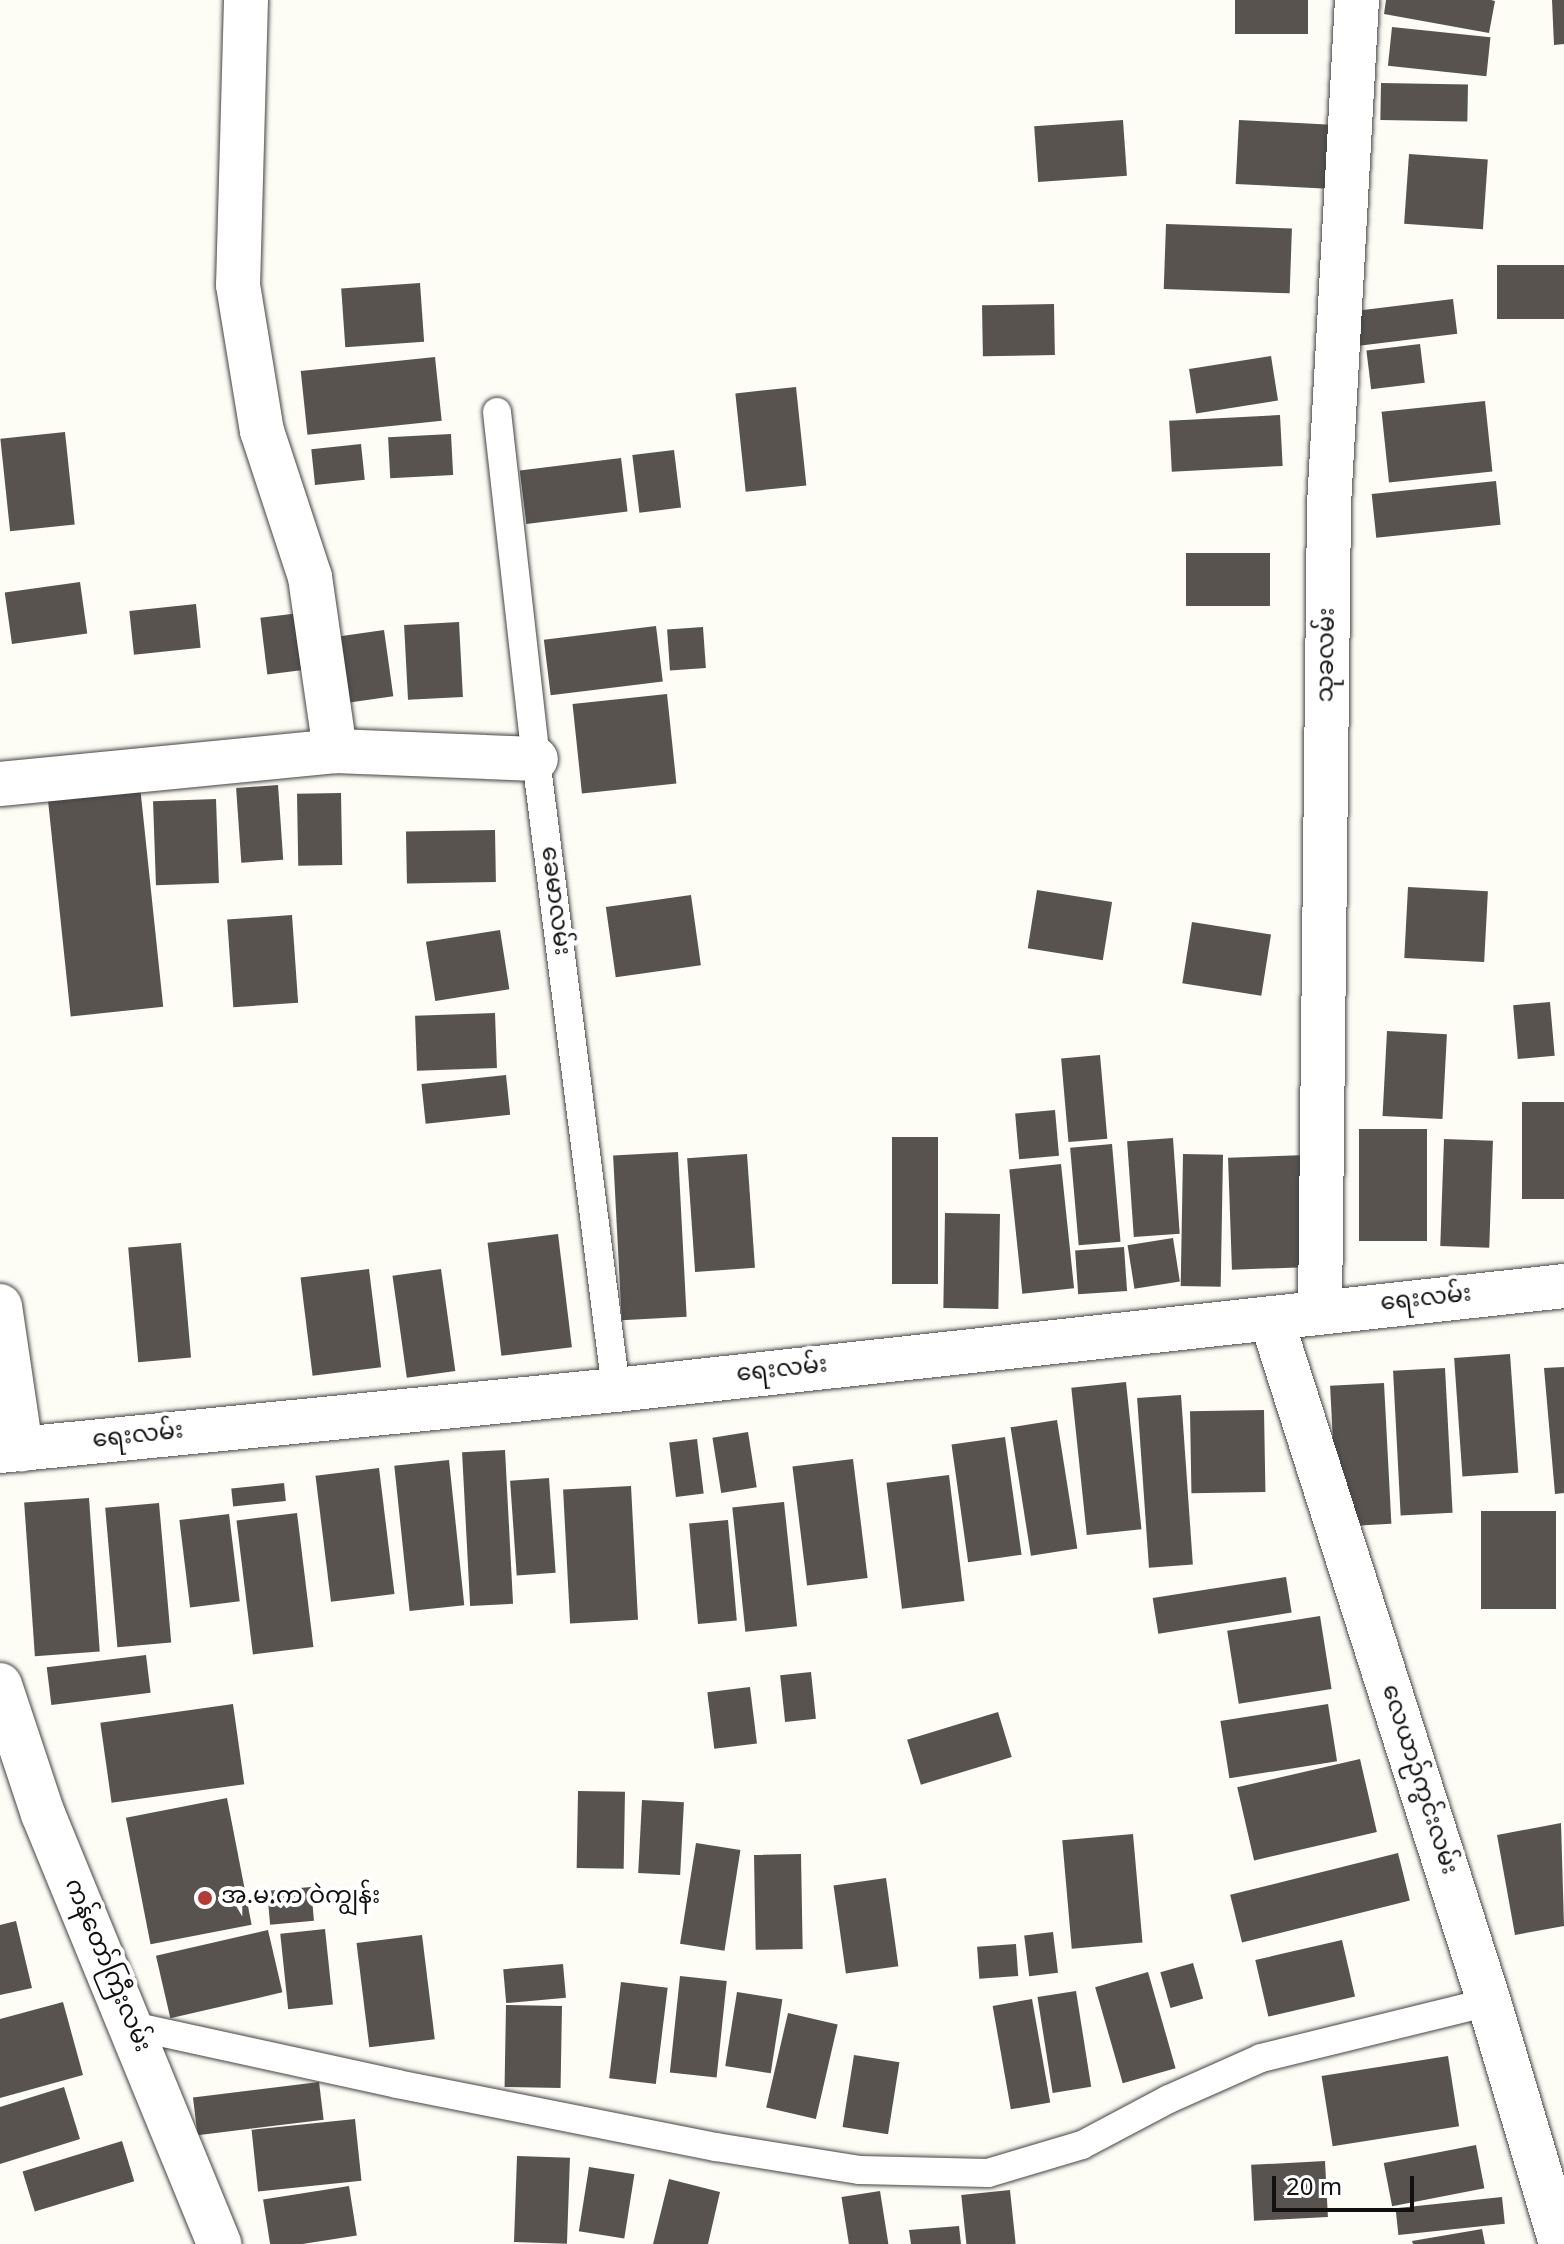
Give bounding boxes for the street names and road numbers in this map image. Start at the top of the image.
street label: သုခလမ်း [1313,607,1343,703]
street label: ခေမာလမ်း [533,845,575,957]
street label: ရေးလမ်း [1379,1281,1473,1319]
street label: ရေးလမ်း [735,1352,829,1390]
street label: ရေးလမ်း [91,1418,185,1456]
street label: လေယာဉ်ကွင်းလမ်း [1374,1681,1462,1879]
street label: ကန်တော်ကြီးလမ်း [56,1875,156,2057]

